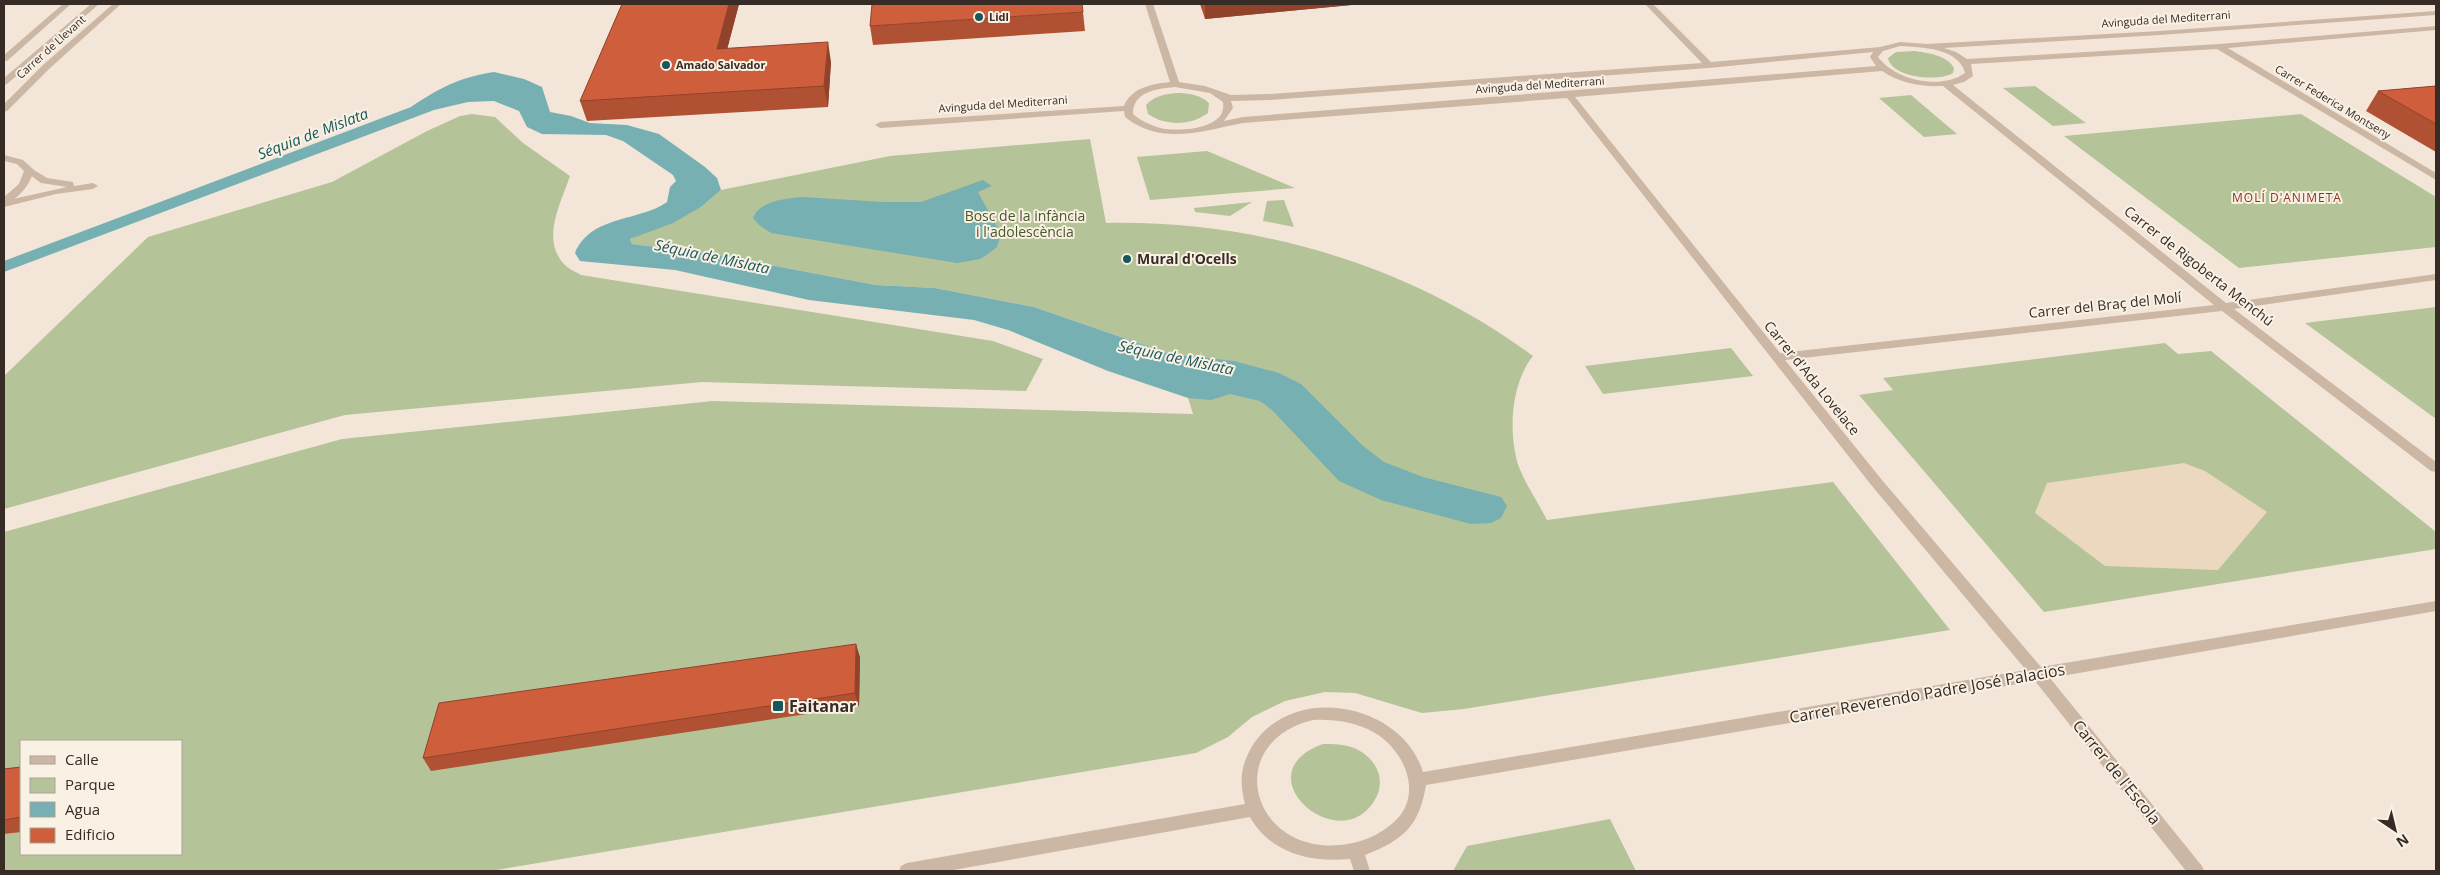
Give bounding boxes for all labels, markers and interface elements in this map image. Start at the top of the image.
street label: Avinguda del Mediterrani [2101,7,2231,30]
place label: Lidl [989,9,1009,24]
street label: Carrer de Llevant [13,11,89,82]
marker: Lidl [973,11,985,23]
place label: Amado Salvador [676,57,765,72]
marker: Amado Salvador [660,59,672,71]
street label: Carrer Federica Montseny [2273,61,2394,142]
street label: Avinguda del Mediterrani [1475,73,1605,96]
street label: Avinguda del Mediterrani [938,92,1068,115]
water label: Séquia de Mislata [254,103,371,163]
district label: MOLÍ D'ANIMETA [2232,189,2342,206]
street label: Carrer de Rigoberta Menchú [2121,201,2278,330]
park label: Bosc de la infància i l'adolescència [965,206,1085,241]
water label: Séquia de Mislata [653,234,772,278]
place label: Mural d'Ocells [1137,249,1237,268]
marker: Mural d'Ocells [1121,253,1133,265]
street label: Carrer del Braç del Molí [2028,287,2183,322]
street label: Carrer d'Ada Lovelace [1760,316,1865,439]
water label: Séquia de Mislata [1117,335,1236,379]
street label: Carrer Reverendo Padre José Palacios [1787,658,2067,728]
place label: Faitanar [789,695,856,717]
marker: Faitanar [771,699,785,713]
street label: Carrer de l'Escola [2068,715,2166,829]
legend [20,740,182,855]
text: Calle [65,749,99,769]
text: Parque [65,774,115,794]
text: Agua [65,799,100,819]
north arrow [2370,805,2420,855]
text: Edificio [65,824,115,844]
text: N [2393,830,2413,852]

